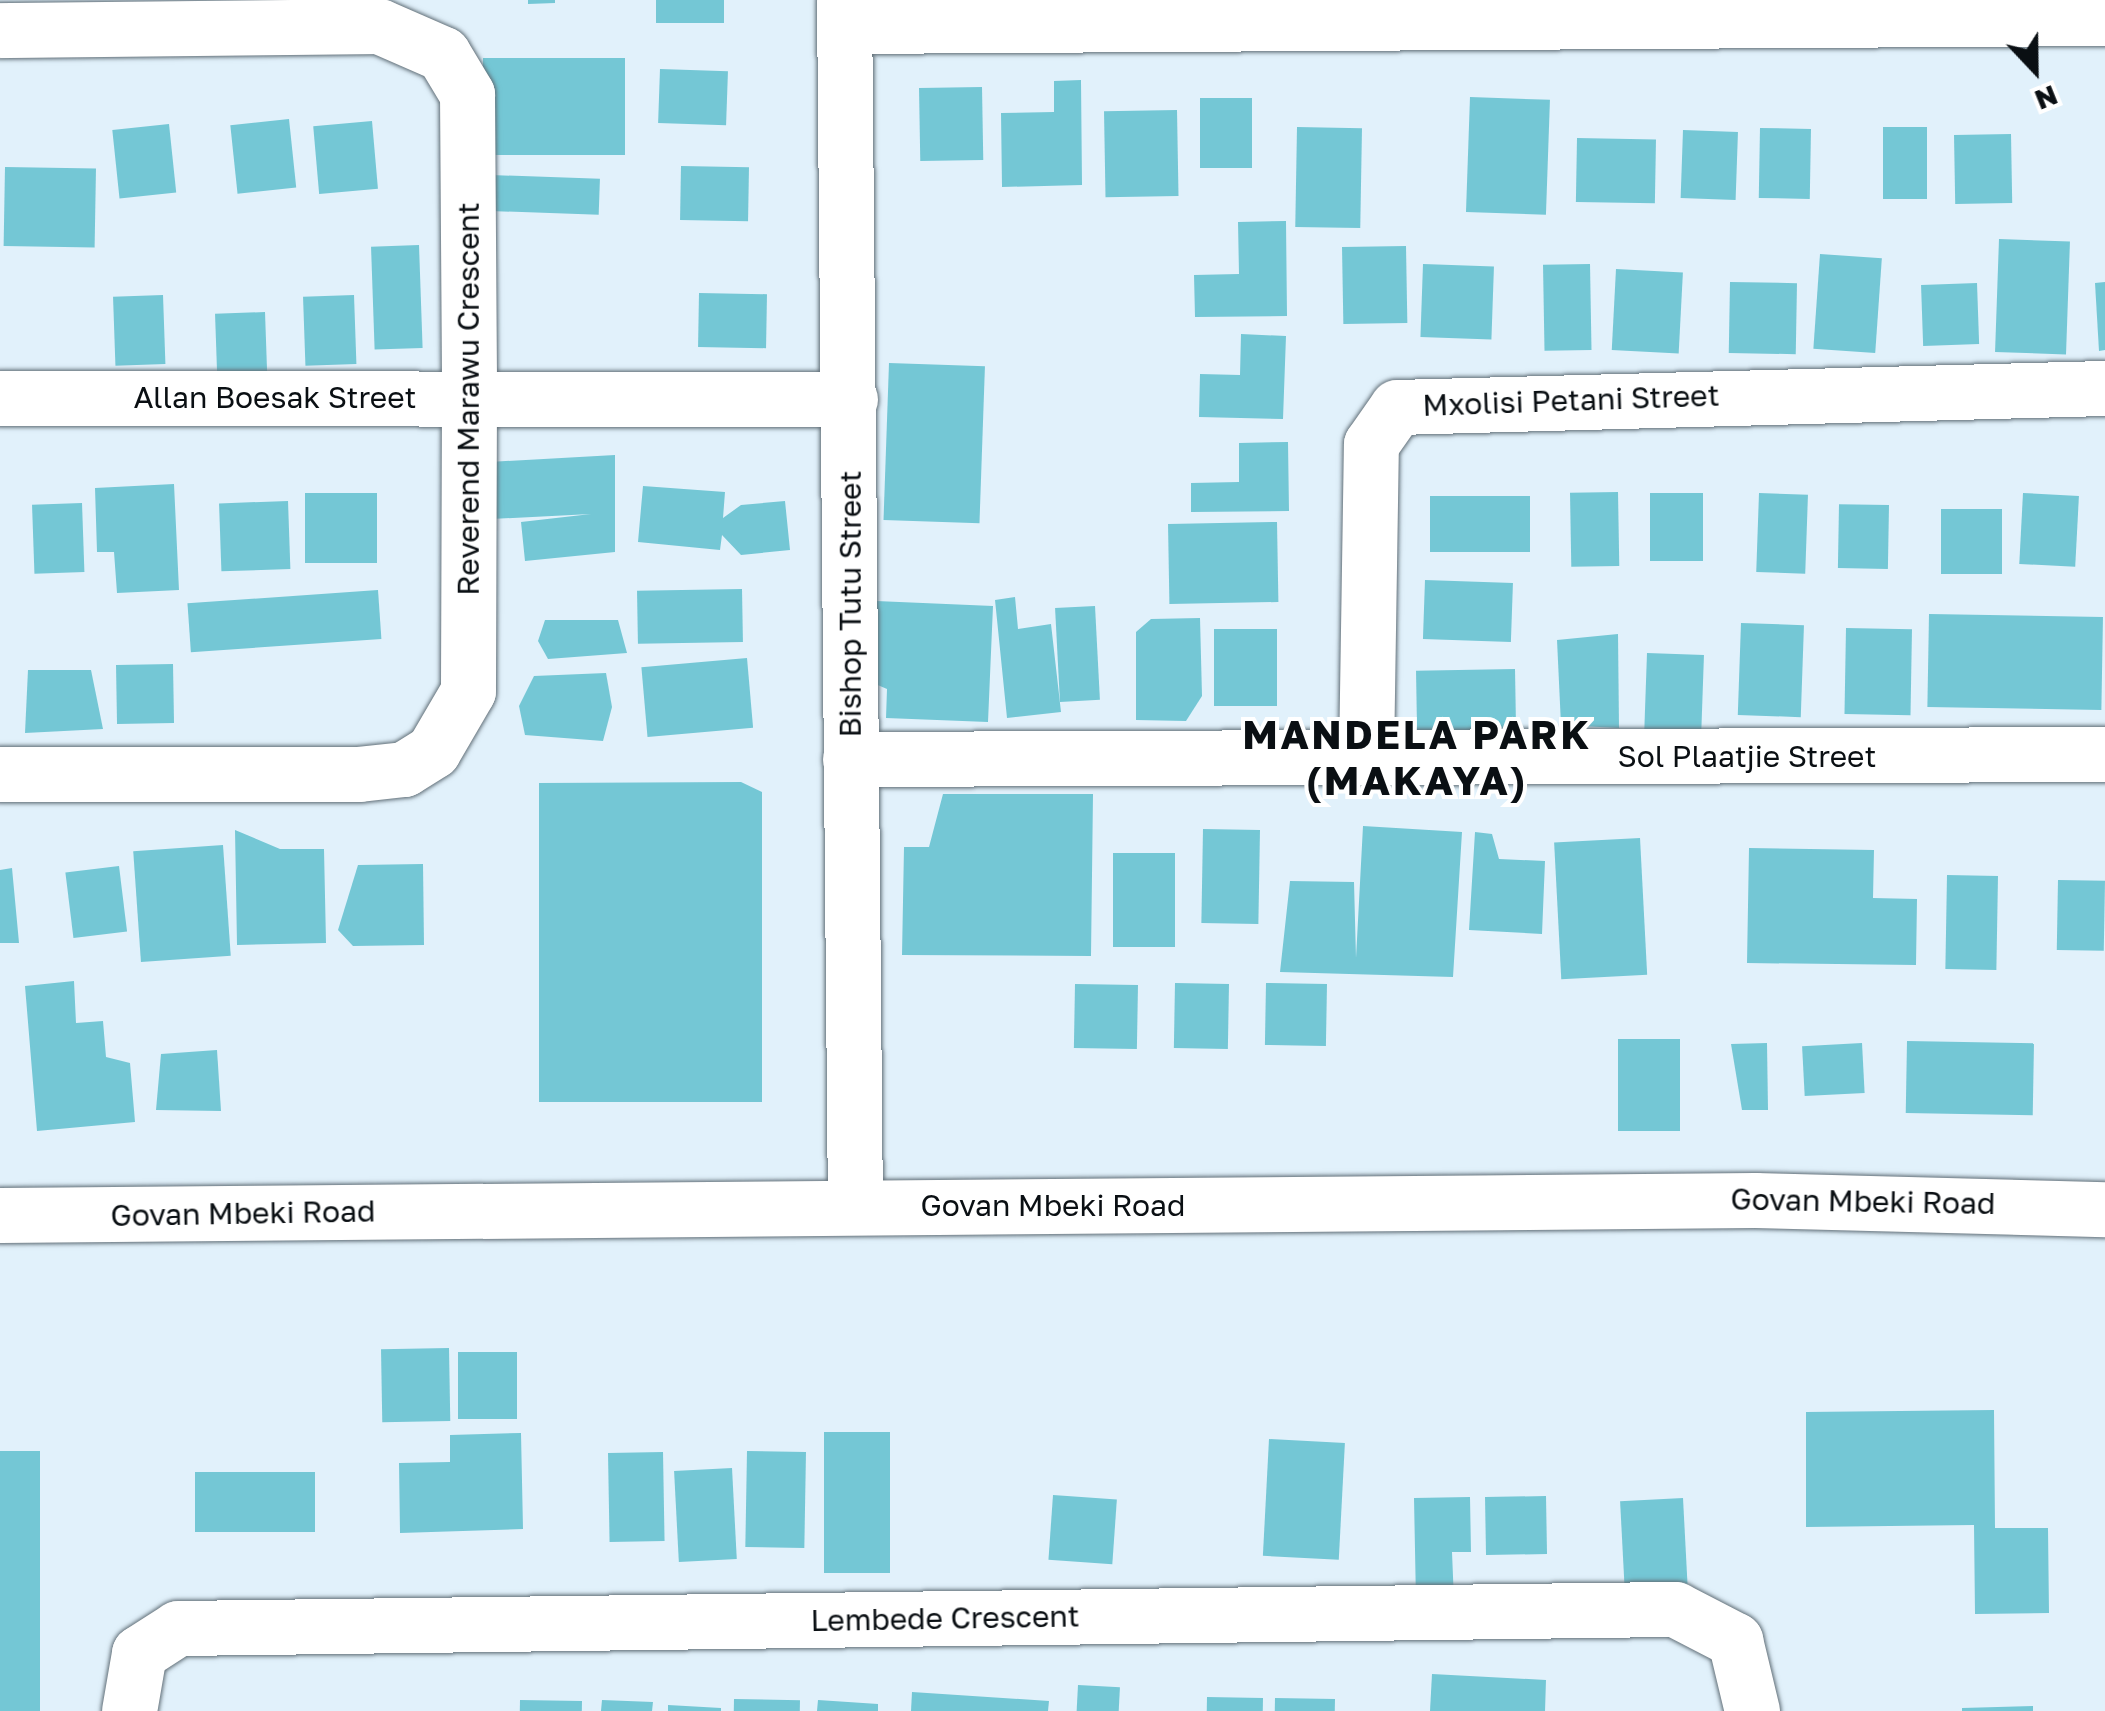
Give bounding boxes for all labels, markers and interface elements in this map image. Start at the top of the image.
north arrow [1985,20,2085,120]
text: N [2030,79,2062,118]
street label: Reverend Marawu Crescent [450,202,486,596]
street label: Mxolisi Petani Street [1422,377,1720,423]
street label: Allan Boesak Street [133,379,417,415]
street label: Bishop Tutu Street [832,471,868,737]
district label: MANDELA PARK (MAKAYA) [1242,710,1592,804]
street label: Sol Plaatjie Street [1618,738,1876,774]
street label: Govan Mbeki Road [1730,1181,1996,1221]
street label: Govan Mbeki Road [921,1187,1185,1223]
street label: Govan Mbeki Road [110,1193,376,1233]
street label: Lembede Crescent [810,1598,1080,1638]

